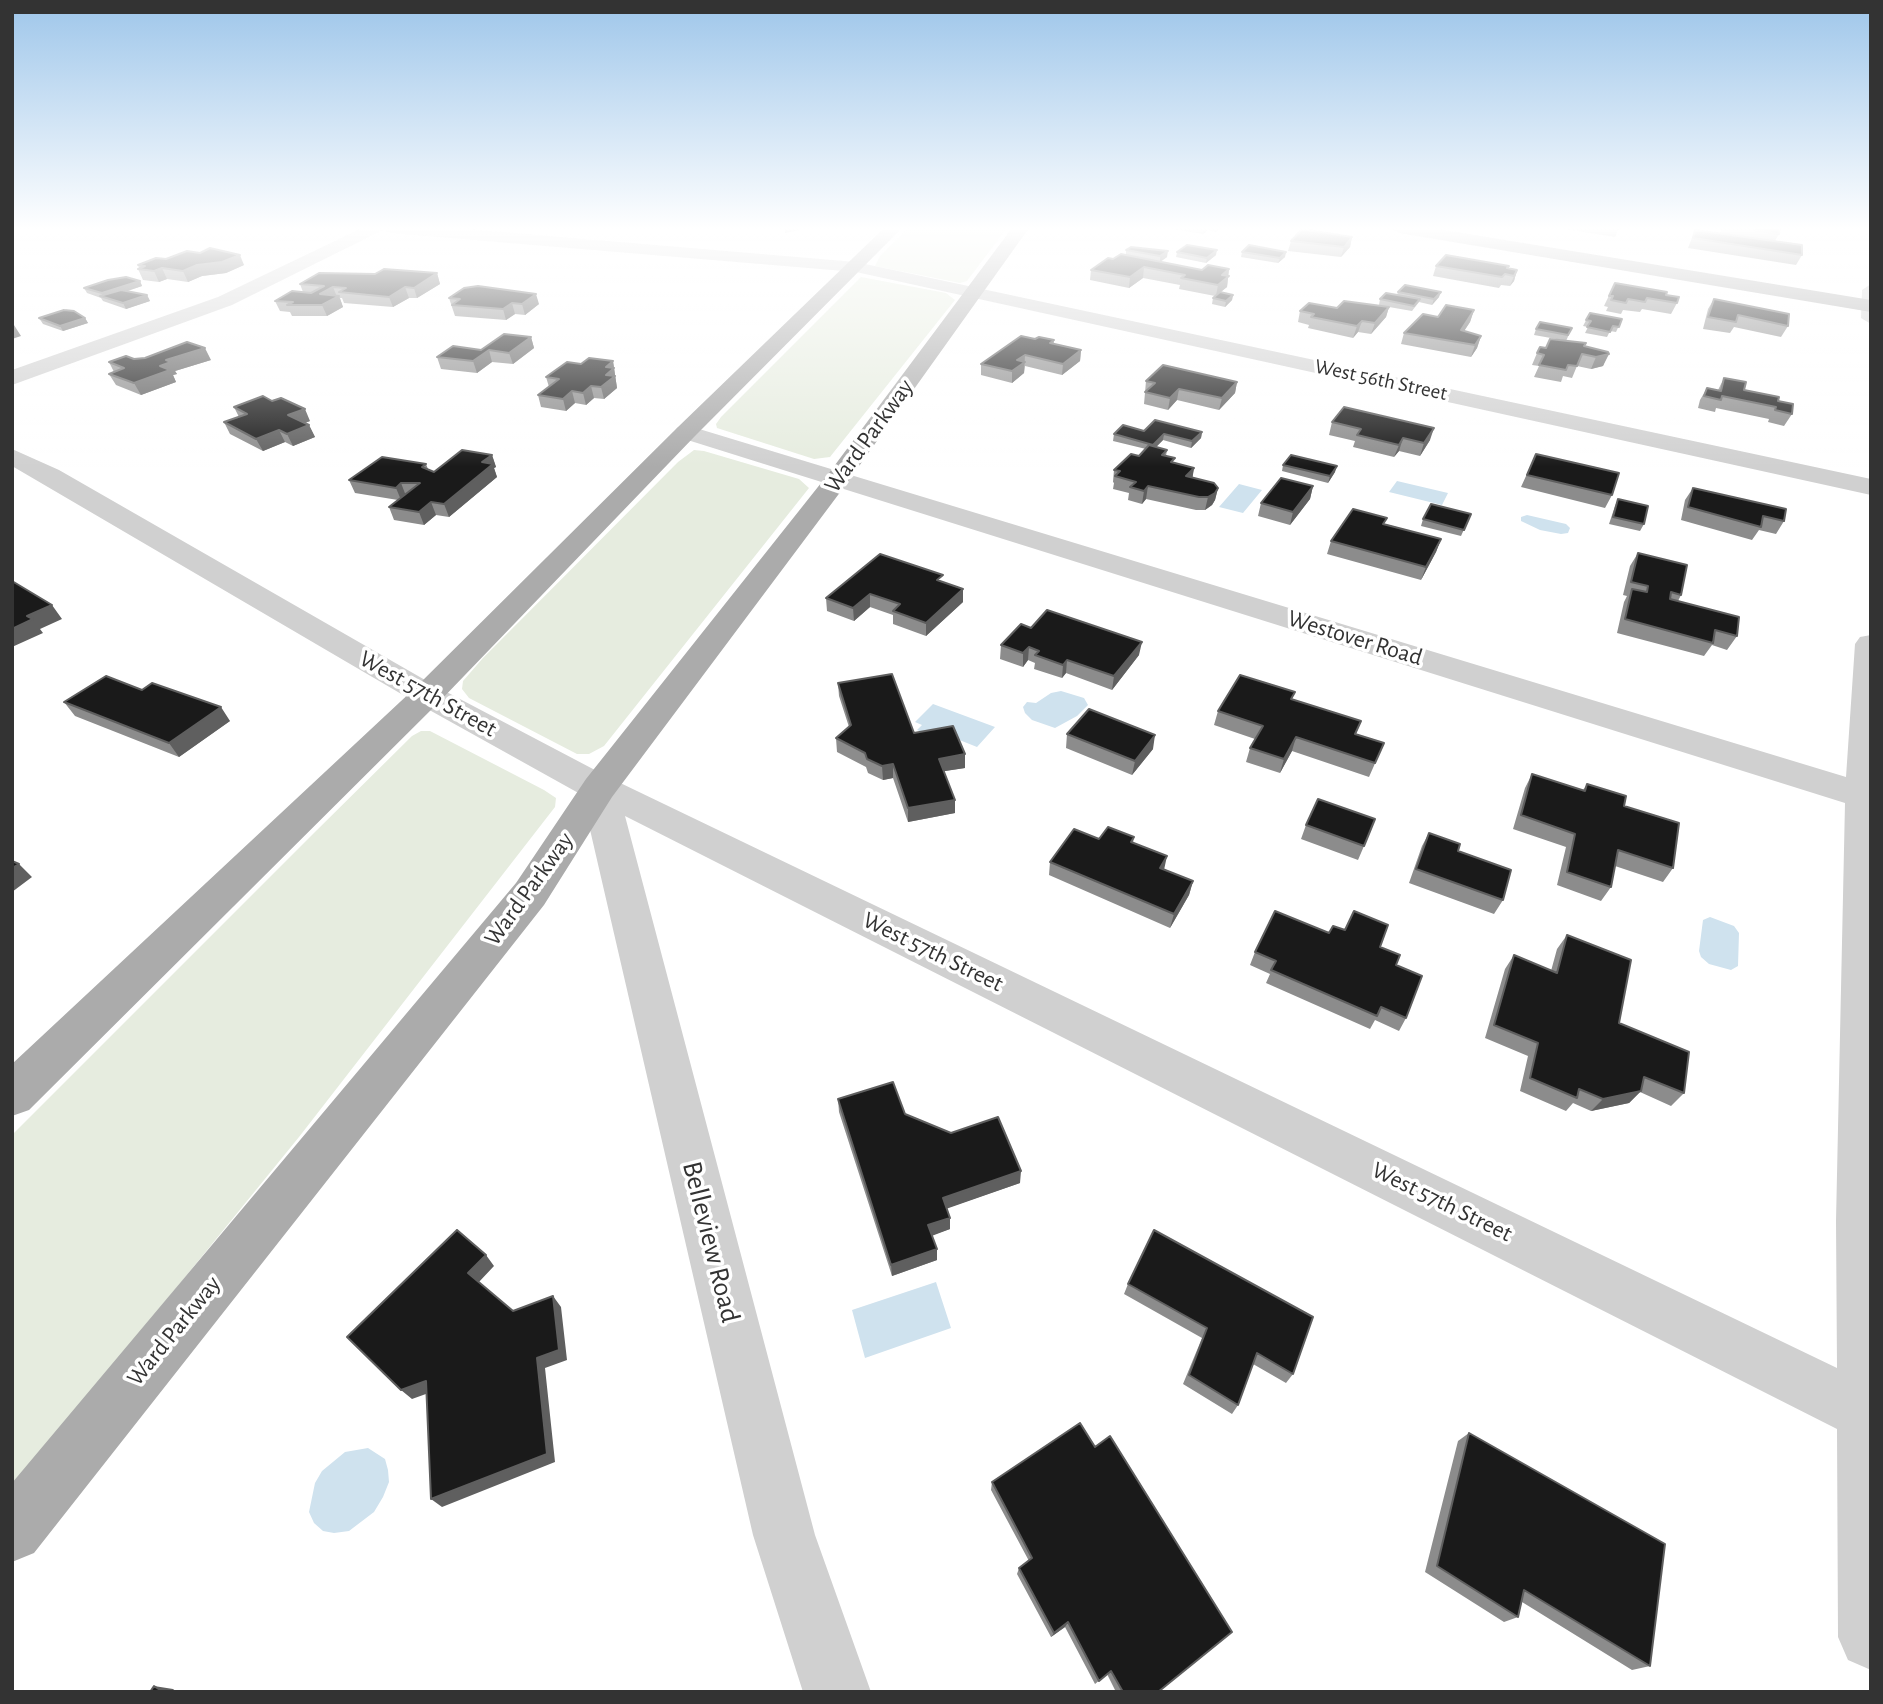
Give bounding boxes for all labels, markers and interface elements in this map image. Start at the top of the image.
street label: West 56th Street [1313,354,1449,406]
street label: Ward Parkway [818,374,920,498]
street label: Westover Road [1284,604,1426,672]
street label: West 57th Street [354,644,502,744]
street label: Ward Parkway [478,827,580,951]
street label: West 57th Street [858,906,1008,998]
street label: West 57th Street [1367,1156,1517,1248]
street label: Belleview Road [675,1158,747,1326]
street label: Ward Parkway [121,1270,227,1392]

